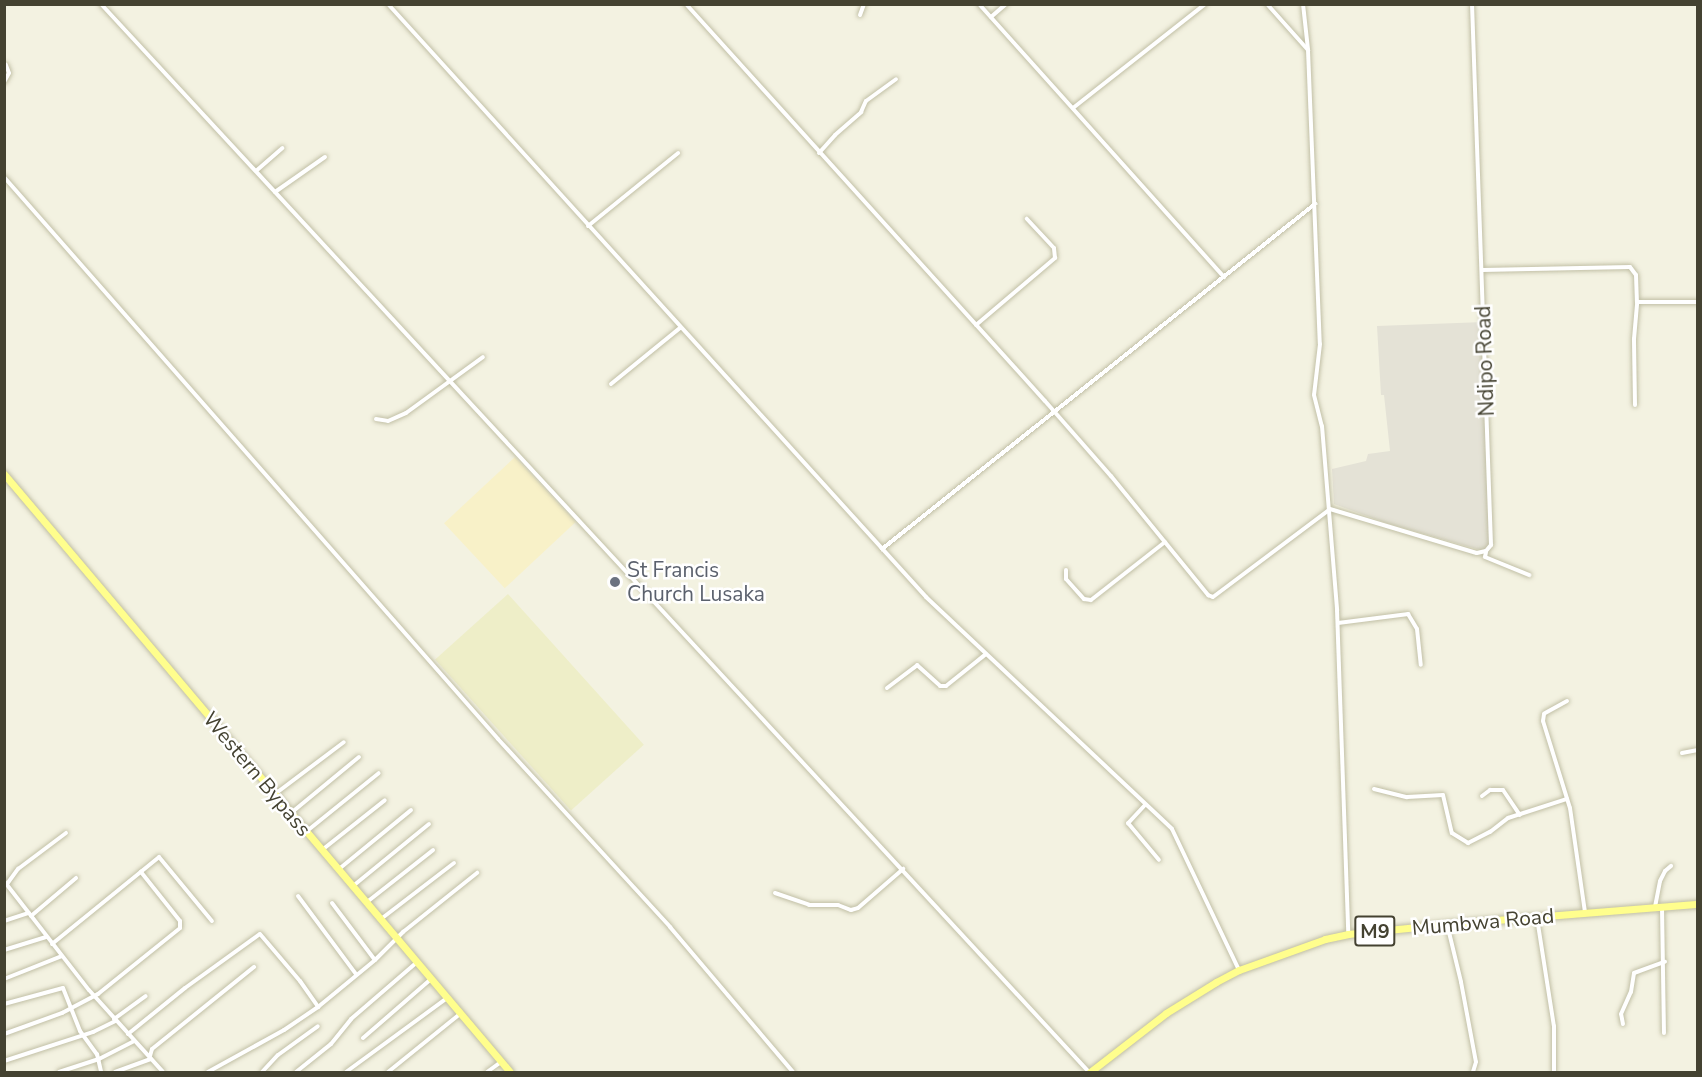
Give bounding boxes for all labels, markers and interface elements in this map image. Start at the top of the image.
street label: Ndipo Road [1470,305,1500,417]
place label: St Francis Church Lusaka [627,557,765,607]
marker: St Francis Church Lusaka [608,575,622,589]
street label: Western Bypass [198,707,316,841]
street label: Mumbwa Road [1411,903,1555,941]
road number: M9 [1354,914,1396,948]

